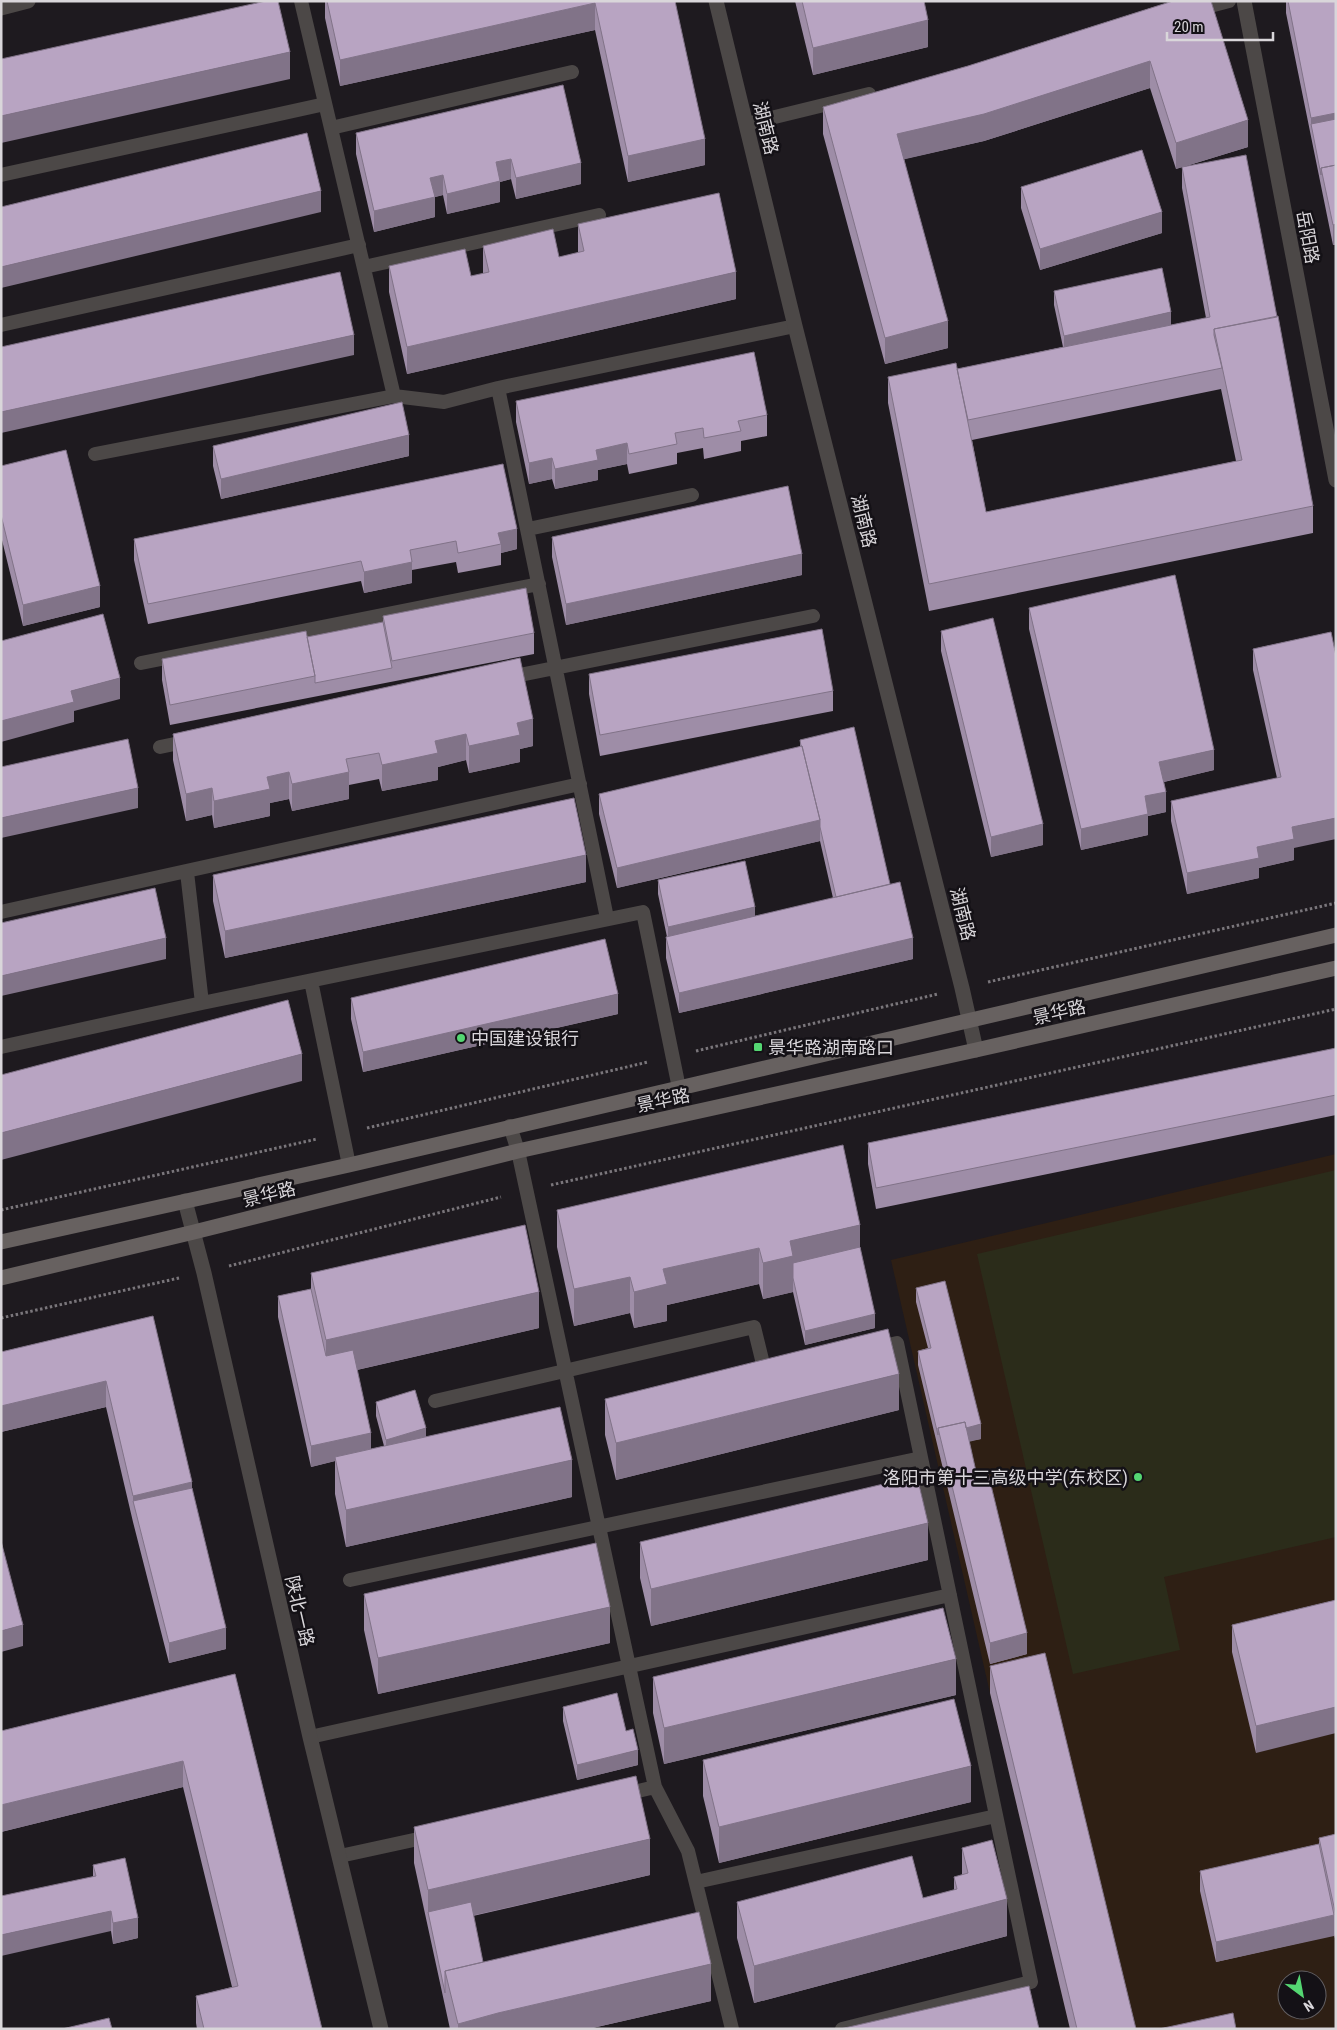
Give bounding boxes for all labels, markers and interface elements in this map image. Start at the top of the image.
scale bar [1167,10,1273,42]
text: 20 m [1174,18,1204,36]
street label: 湖南路 [749,99,783,157]
street label: 岳阳路 [1293,208,1323,266]
street label: 湖南路 [847,492,881,550]
street label: 湖南路 [946,885,980,943]
street label: 景华路 [1030,996,1088,1028]
place label: 中国建设银行 [471,1028,579,1049]
marker: 中国建设银行 [455,1032,467,1044]
place label: 景华路湖南路口 [768,1037,894,1058]
marker: 景华路湖南路口 [752,1041,764,1053]
street label: 景华路 [634,1084,692,1116]
street label: 景华路 [240,1177,298,1211]
place label: 洛阳市第十三高级中学(东校区) [883,1467,1128,1489]
marker: 洛阳市第十三高级中学(东校区) [1132,1471,1144,1483]
street label: 陕北一路 [282,1574,318,1648]
north arrow [1277,1970,1327,2020]
text: N [1301,1997,1317,2015]

